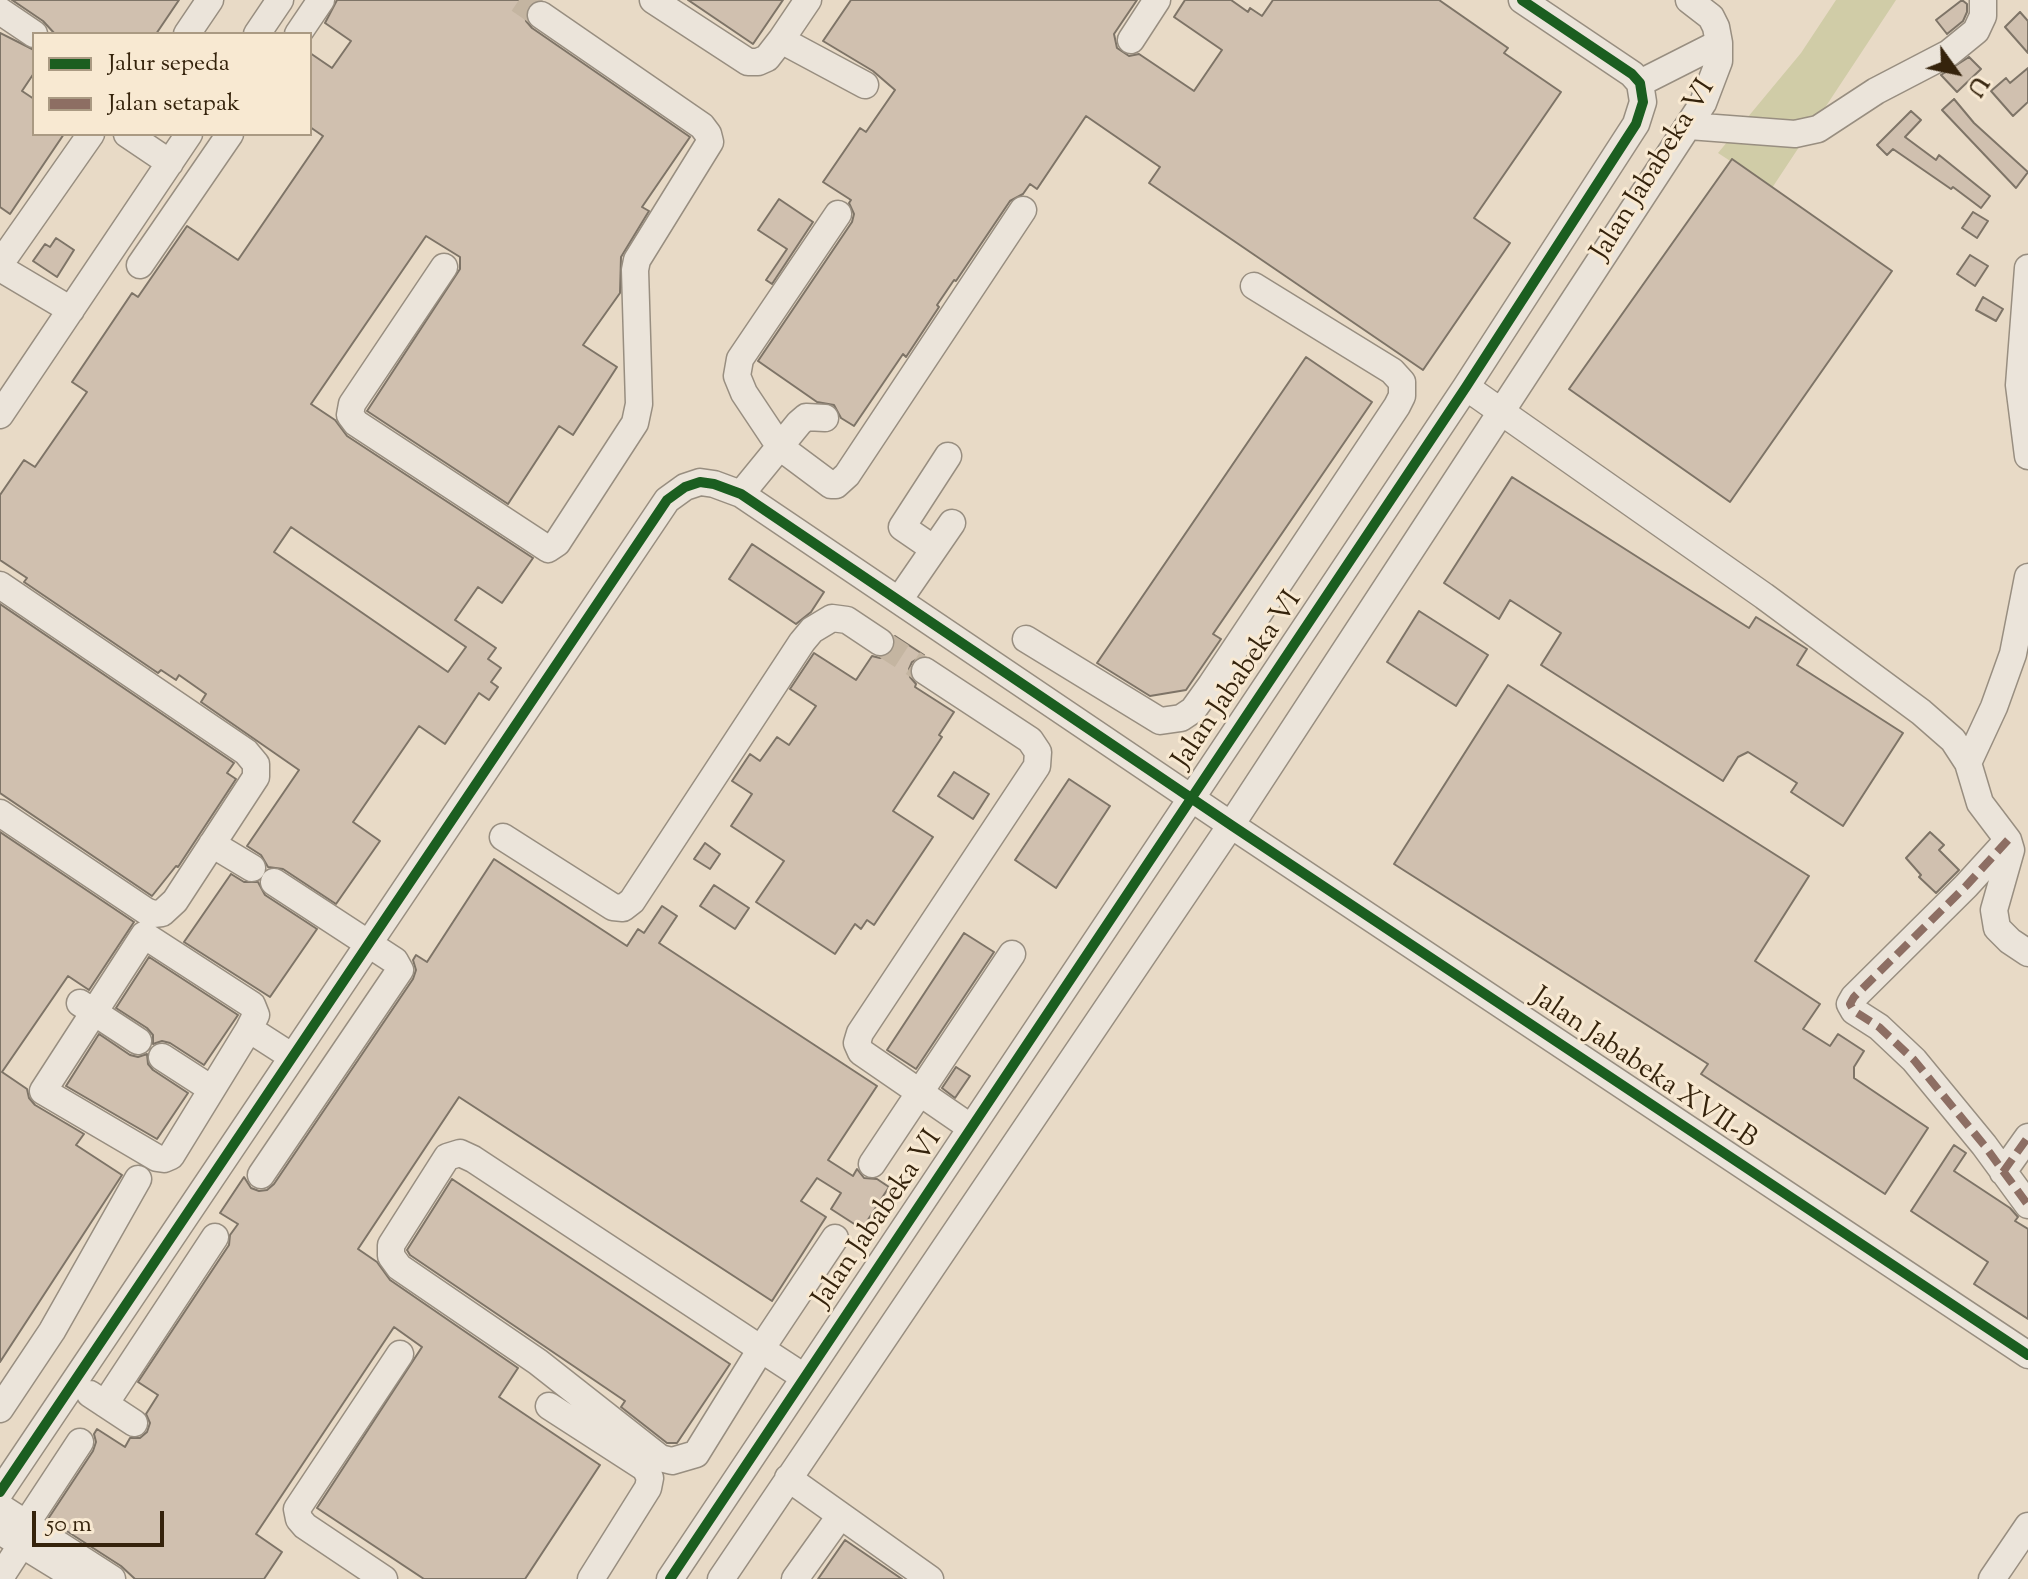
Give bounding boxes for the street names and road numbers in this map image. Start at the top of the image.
street label: Jalan Jababeka VI [1586,74,1724,268]
street label: Jalan Jababeka VI [1167,586,1311,776]
street label: Jalan Jababeka XVII-B [1524,982,1762,1158]
street label: Jalan Jababeka VI [807,1125,951,1315]

